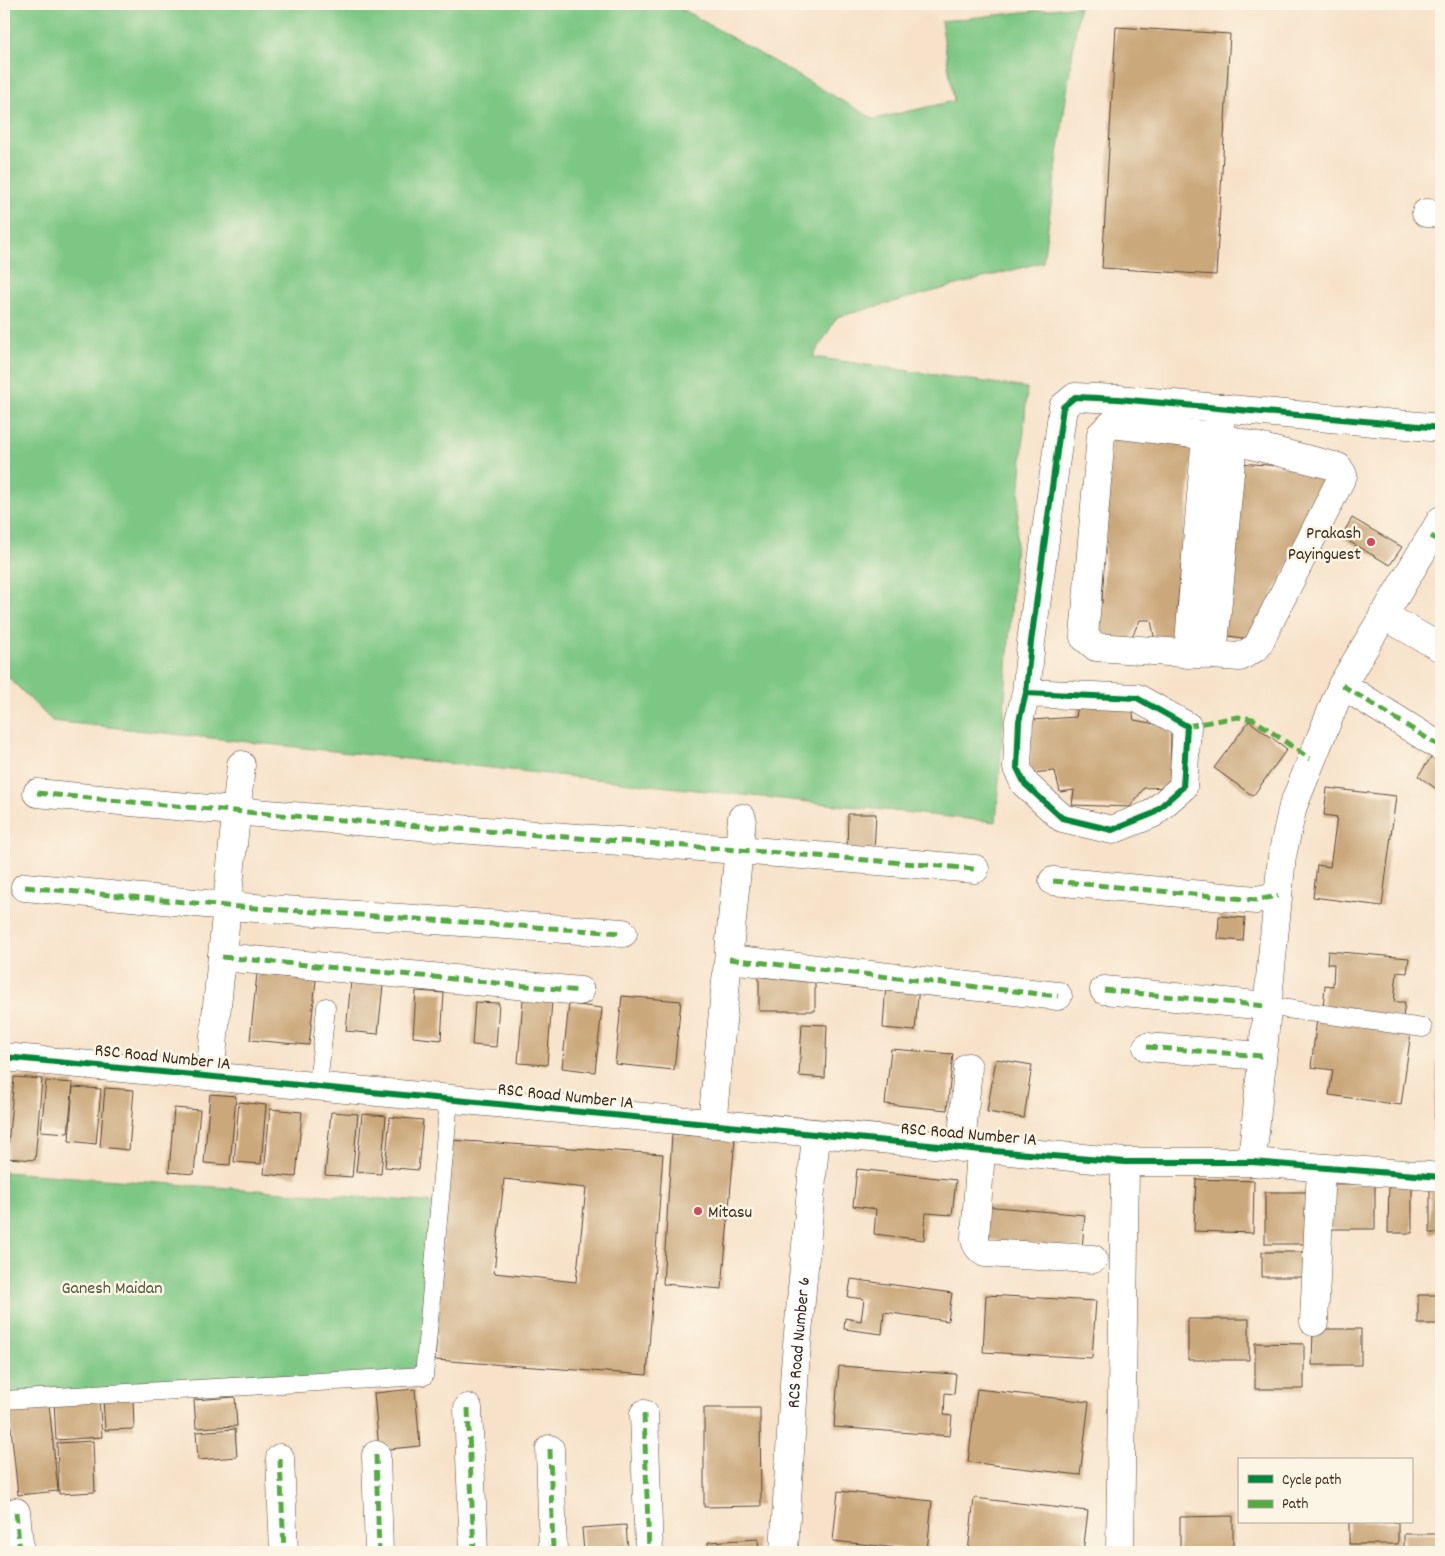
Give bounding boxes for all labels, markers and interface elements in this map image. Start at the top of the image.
place label: Prakash Payinguest [1288,522,1361,568]
marker: Prakash Payinguest [1365,536,1377,548]
street label: RSC Road Number 1A [93,1039,232,1078]
street label: RSC Road Number 1A [496,1078,635,1117]
street label: RSC Road Number 1A [900,1117,1038,1154]
place label: Mitasu [708,1201,752,1226]
marker: Mitasu [692,1205,704,1217]
street label: RCS Road Number 6 [783,1276,818,1409]
park label: Ganesh Maidan [61,1277,163,1302]
legend [1238,1458,1412,1524]
text: Cycle path [1282,1470,1342,1492]
text: Path [1282,1494,1308,1516]

